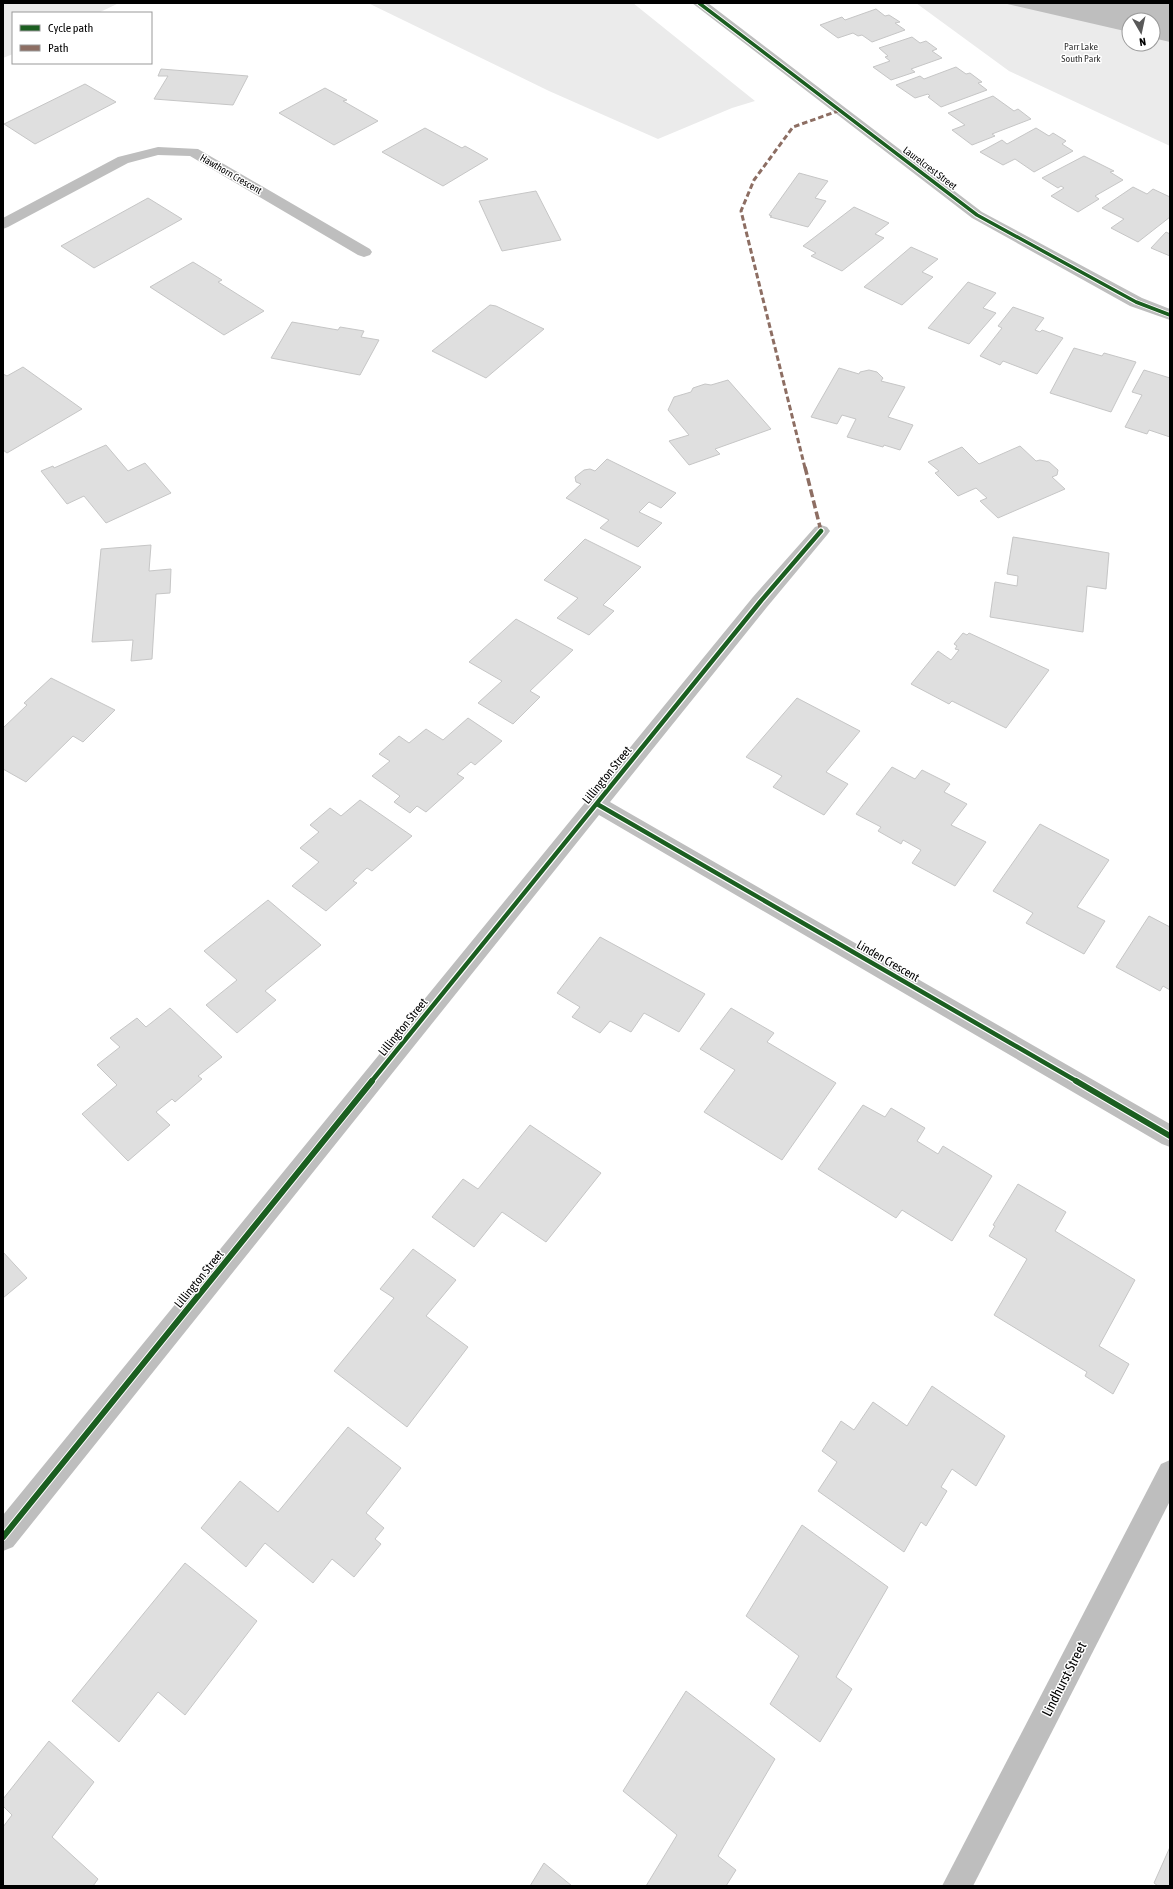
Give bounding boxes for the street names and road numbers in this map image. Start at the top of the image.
street label: Laurelcrest Street [901,144,959,192]
street label: Hawthorn Crescent [198,152,264,196]
street label: Lillington Street [579,743,635,807]
street label: Linden Crescent [854,938,922,985]
street label: Lillington Street [375,995,431,1059]
street label: Lillington Street [171,1247,227,1311]
street label: Lindhurst Street [1038,1639,1090,1719]

